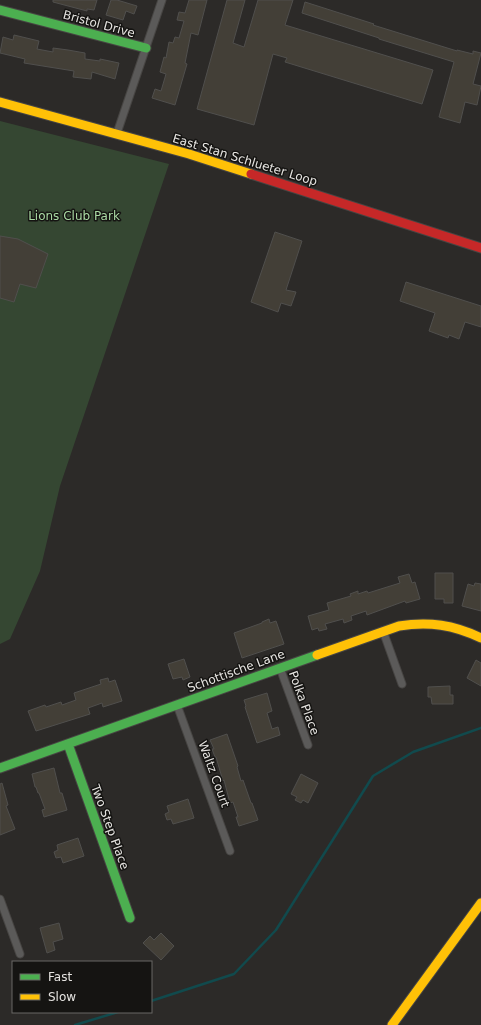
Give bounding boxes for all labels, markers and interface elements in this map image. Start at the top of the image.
street label: Bristol Drive [61,8,137,40]
street label: East Stan Schlueter Loop [171,131,319,189]
park label: Lions Club Park [28,209,120,223]
street label: Schottische Lane [185,647,287,695]
street label: Polka Place [286,669,322,737]
street label: Waltz Court [196,739,233,809]
street label: Two Step Place [88,782,132,871]
legend [12,961,152,1013]
text: Fast [48,970,72,984]
text: Slow [48,990,76,1004]

